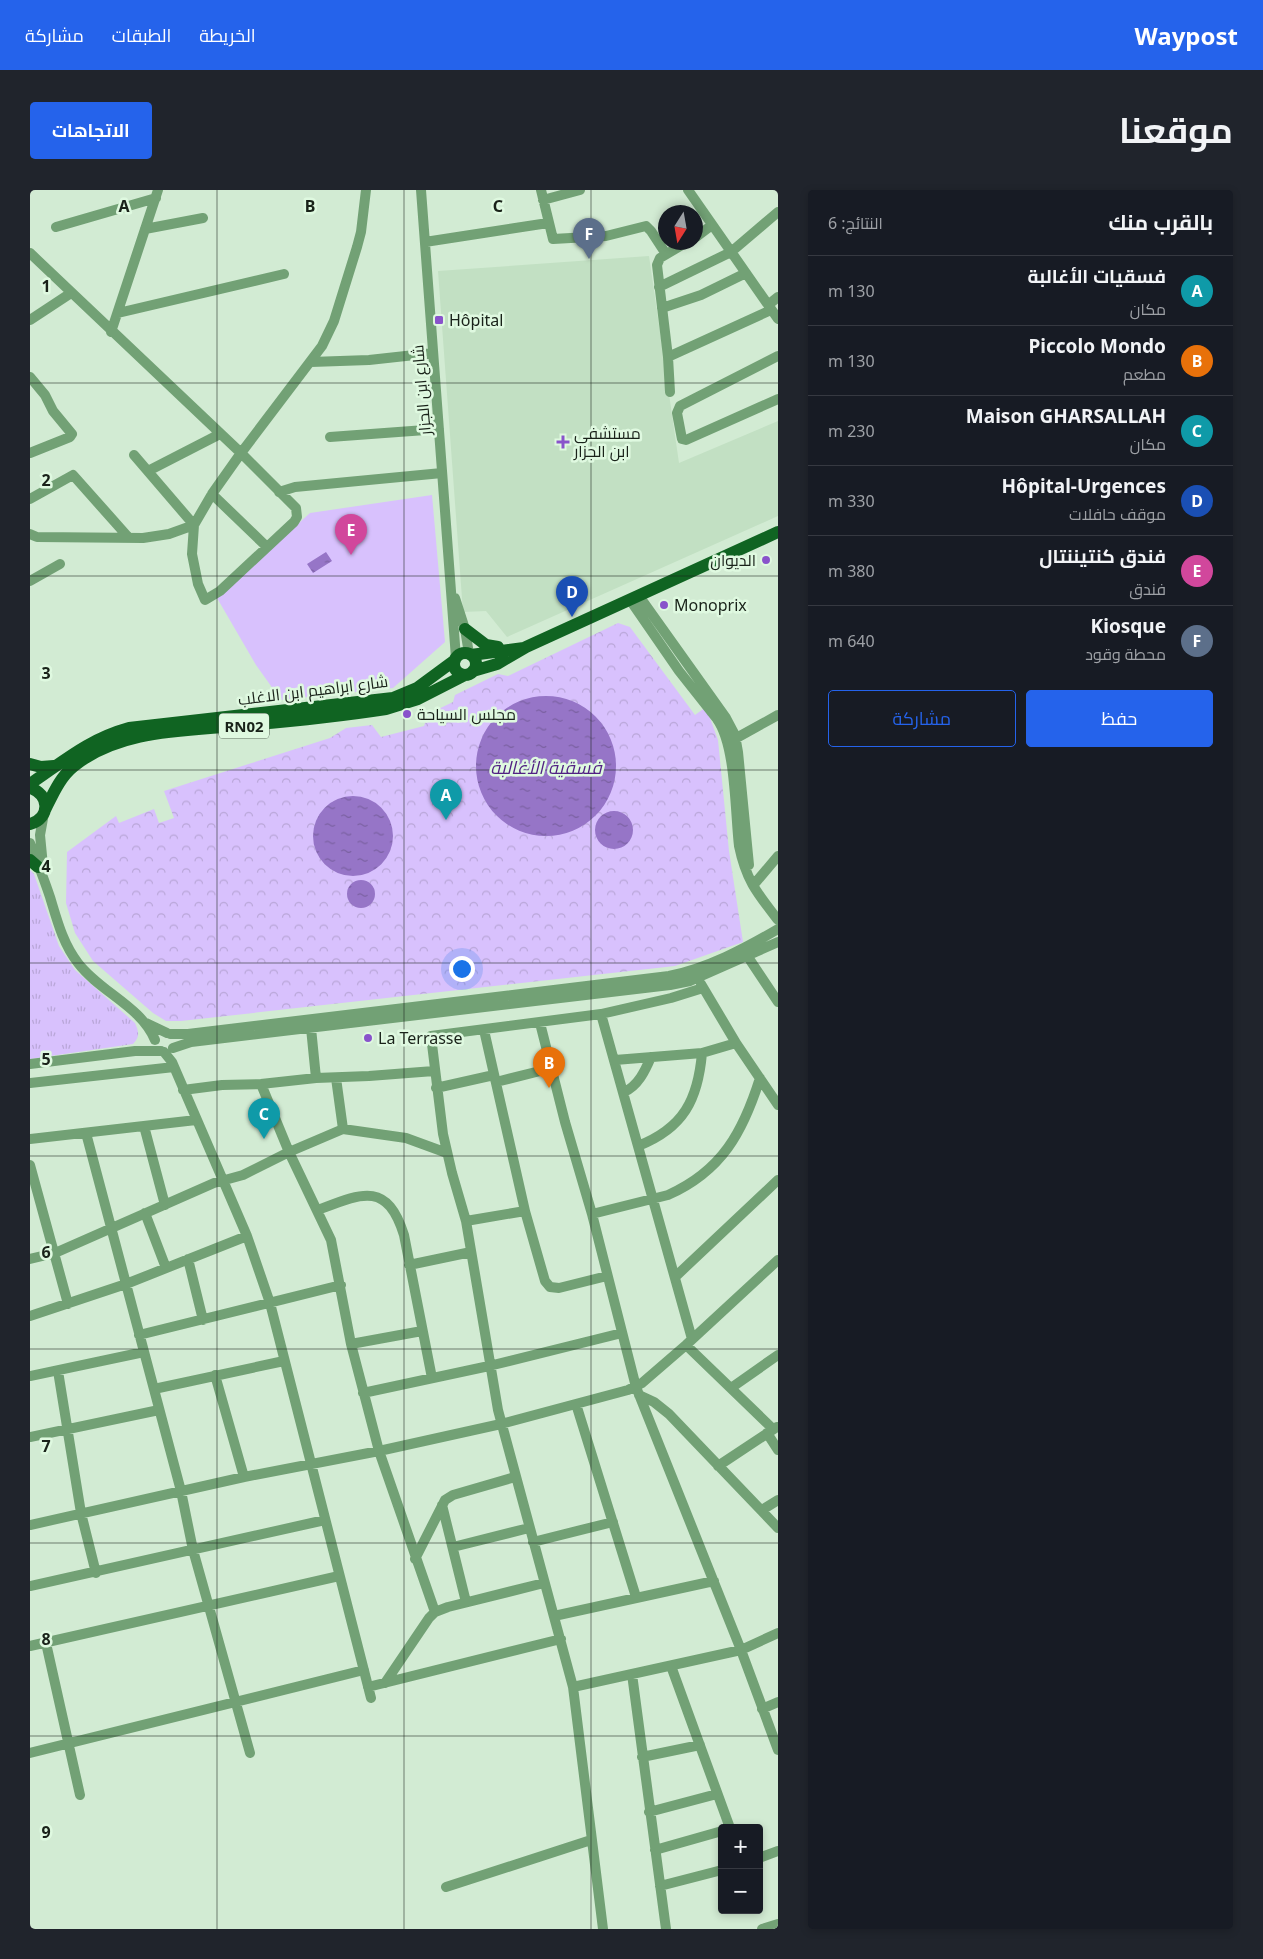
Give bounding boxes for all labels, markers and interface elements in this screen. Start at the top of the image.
text: Waypost [1135,19,1238,52]
text: مشاركة [25,23,84,47]
text: الطبقات [112,23,171,47]
text: الخريطة [199,23,256,47]
button: الاتجاهات [30,102,152,159]
text: موقعنا [1119,106,1233,153]
text: A [118,195,130,217]
text: B [305,195,315,217]
text: C [493,195,503,217]
north arrow [658,205,703,250]
text: بالقرب منك [1108,208,1213,236]
text: النتائج: 6 [828,212,883,234]
pin: F [573,218,605,259]
text: فسقيات الأغالبة [1027,263,1166,289]
text: 1 [41,275,51,297]
text: 130 m [828,280,875,302]
text: A [1191,280,1203,302]
text: مكان [1130,298,1166,320]
place label: Hôpital [449,309,503,331]
marker: Hôpital [433,314,445,326]
text: Piccolo Mondo [1029,333,1166,359]
street label: شارع ابن الجزار [406,344,437,437]
text: 130 m [828,350,875,372]
text: B [1192,350,1202,372]
text: مطعم [1123,363,1166,385]
text: Maison GHARSALLAH [966,403,1166,429]
text: 230 m [828,420,875,442]
text: C [1192,420,1202,442]
place label: مستشفى ابن الجزار [573,422,641,462]
text: مكان [1130,433,1166,455]
marker: مستشفى ابن الجزار [556,435,570,449]
text: 2 [41,469,51,491]
text: Hôpital-Urgences [1001,473,1166,499]
text: 330 m [828,490,875,512]
text: D [1191,490,1203,512]
text: موقف حافلات [1069,503,1166,525]
pin: E [335,514,367,555]
text: فندق كنتيننتال [1039,543,1166,569]
place label: الديوان [710,549,756,571]
marker: الديوان [760,554,772,566]
text: 380 m [828,560,875,582]
text: E [1193,560,1201,582]
pin: D [556,576,588,617]
text: فندق [1129,578,1166,600]
place label: Monoprix [674,594,747,616]
marker: Monoprix [658,599,670,611]
text: Kiosque [1091,613,1166,639]
text: 640 m [828,630,875,652]
text: F [1193,630,1201,652]
text: محطة وقود [1085,643,1166,665]
text: 3 [41,662,51,684]
street label: شارع ابراهيم ابن الاغلب [237,670,389,711]
button: مشاركة [828,690,1016,747]
button: حفظ [1026,690,1213,747]
place label: مجلس السياحة [417,703,516,725]
marker: مجلس السياحة [401,708,413,720]
road number: RN02 [219,714,269,738]
water label: فسقية الأغالبة [490,755,603,779]
pin: A [430,779,462,820]
text: 4 [41,855,51,877]
your location [449,956,475,982]
place label: La Terrasse [378,1027,463,1049]
marker: La Terrasse [362,1032,374,1044]
pin: B [533,1047,565,1088]
text: 5 [41,1048,51,1070]
pin: C [248,1098,280,1139]
text: 6 [41,1241,51,1263]
text: 7 [41,1435,51,1457]
text: 8 [41,1628,51,1650]
text: 9 [41,1821,51,1843]
map controls [718,1824,763,1914]
button: + [718,1824,763,1869]
button: − [718,1869,763,1914]

